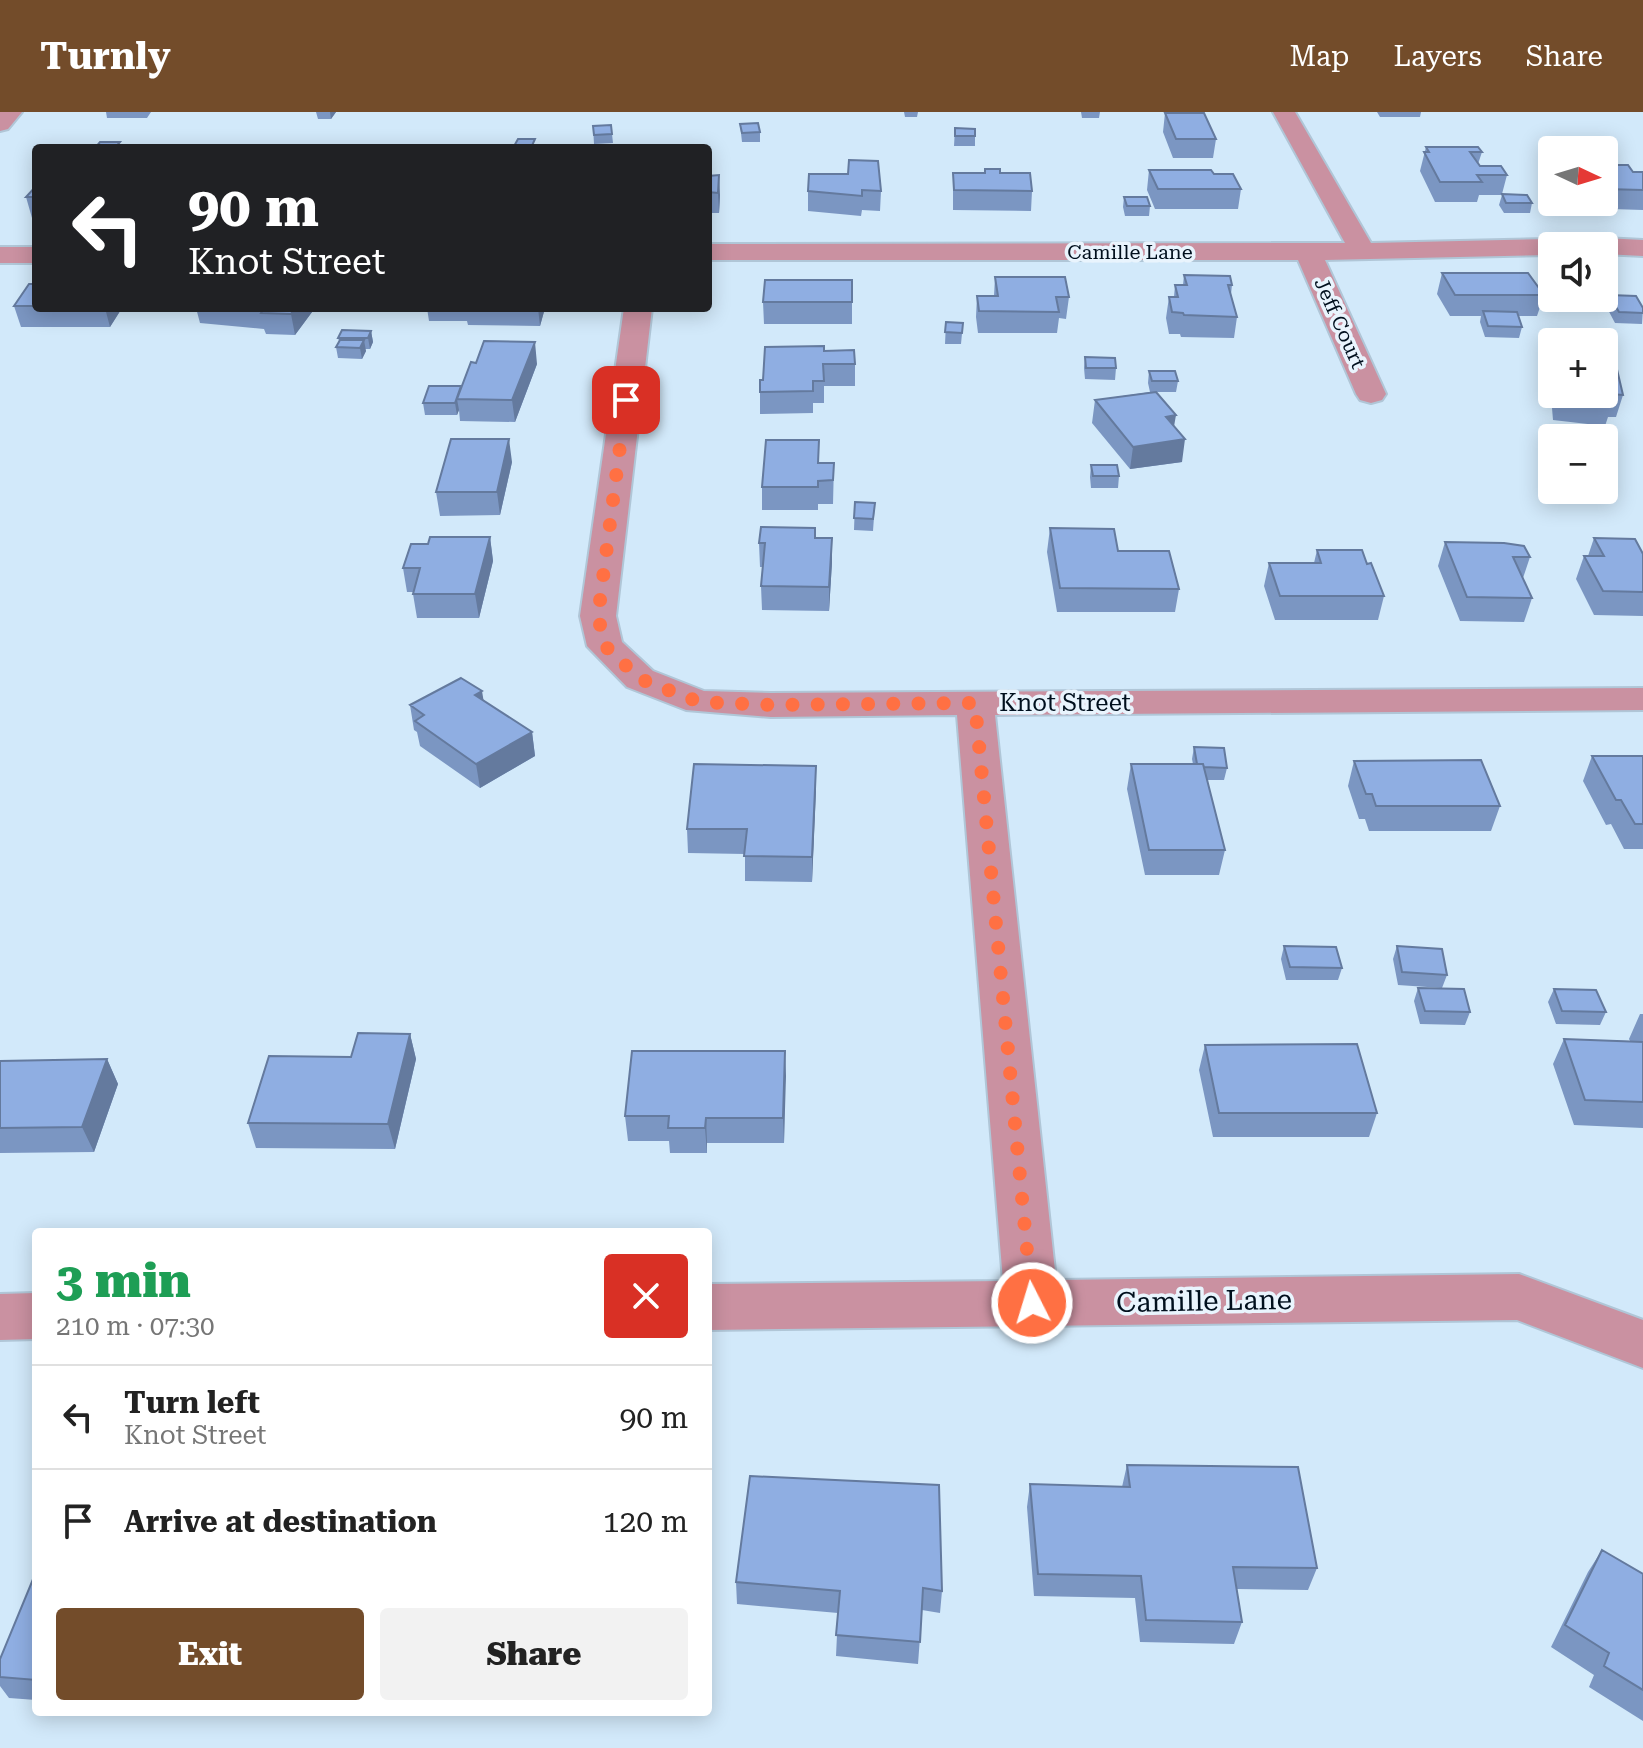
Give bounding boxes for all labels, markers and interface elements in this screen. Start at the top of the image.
text: Turnly [40,34,171,78]
text: Map [1290,40,1349,73]
text: Layers [1393,40,1482,73]
text: Share [1526,40,1603,73]
north arrow [1538,136,1618,216]
map controls [1538,136,1618,504]
text: 90 m [188,174,319,240]
icon: left [56,176,160,280]
button: sound [1538,232,1618,312]
street label: Camille Lane [1067,240,1193,264]
text: Knot Street [188,241,385,283]
street label: Jeff Court [1309,274,1371,372]
button: + [1538,328,1618,408]
pin [592,366,660,434]
icon: arrive [604,378,648,422]
button: − [1538,424,1618,504]
street label: Knot Street [999,689,1131,717]
text: 3 min [56,1253,191,1309]
button: close [604,1254,688,1338]
position arrow [990,1261,1074,1345]
street label: Camille Lane [1116,1283,1292,1319]
text: 210 m · 07:30 [56,1311,215,1341]
text: Turn left [124,1385,260,1420]
icon: left [56,1395,100,1439]
text: 90 m [619,1400,688,1435]
text: Knot Street [124,1420,267,1450]
icon: arrive [56,1499,100,1543]
text: Arrive at destination [124,1504,437,1539]
text: 120 m [603,1504,688,1539]
button: Exit [56,1608,364,1700]
button: Share [380,1608,688,1700]

